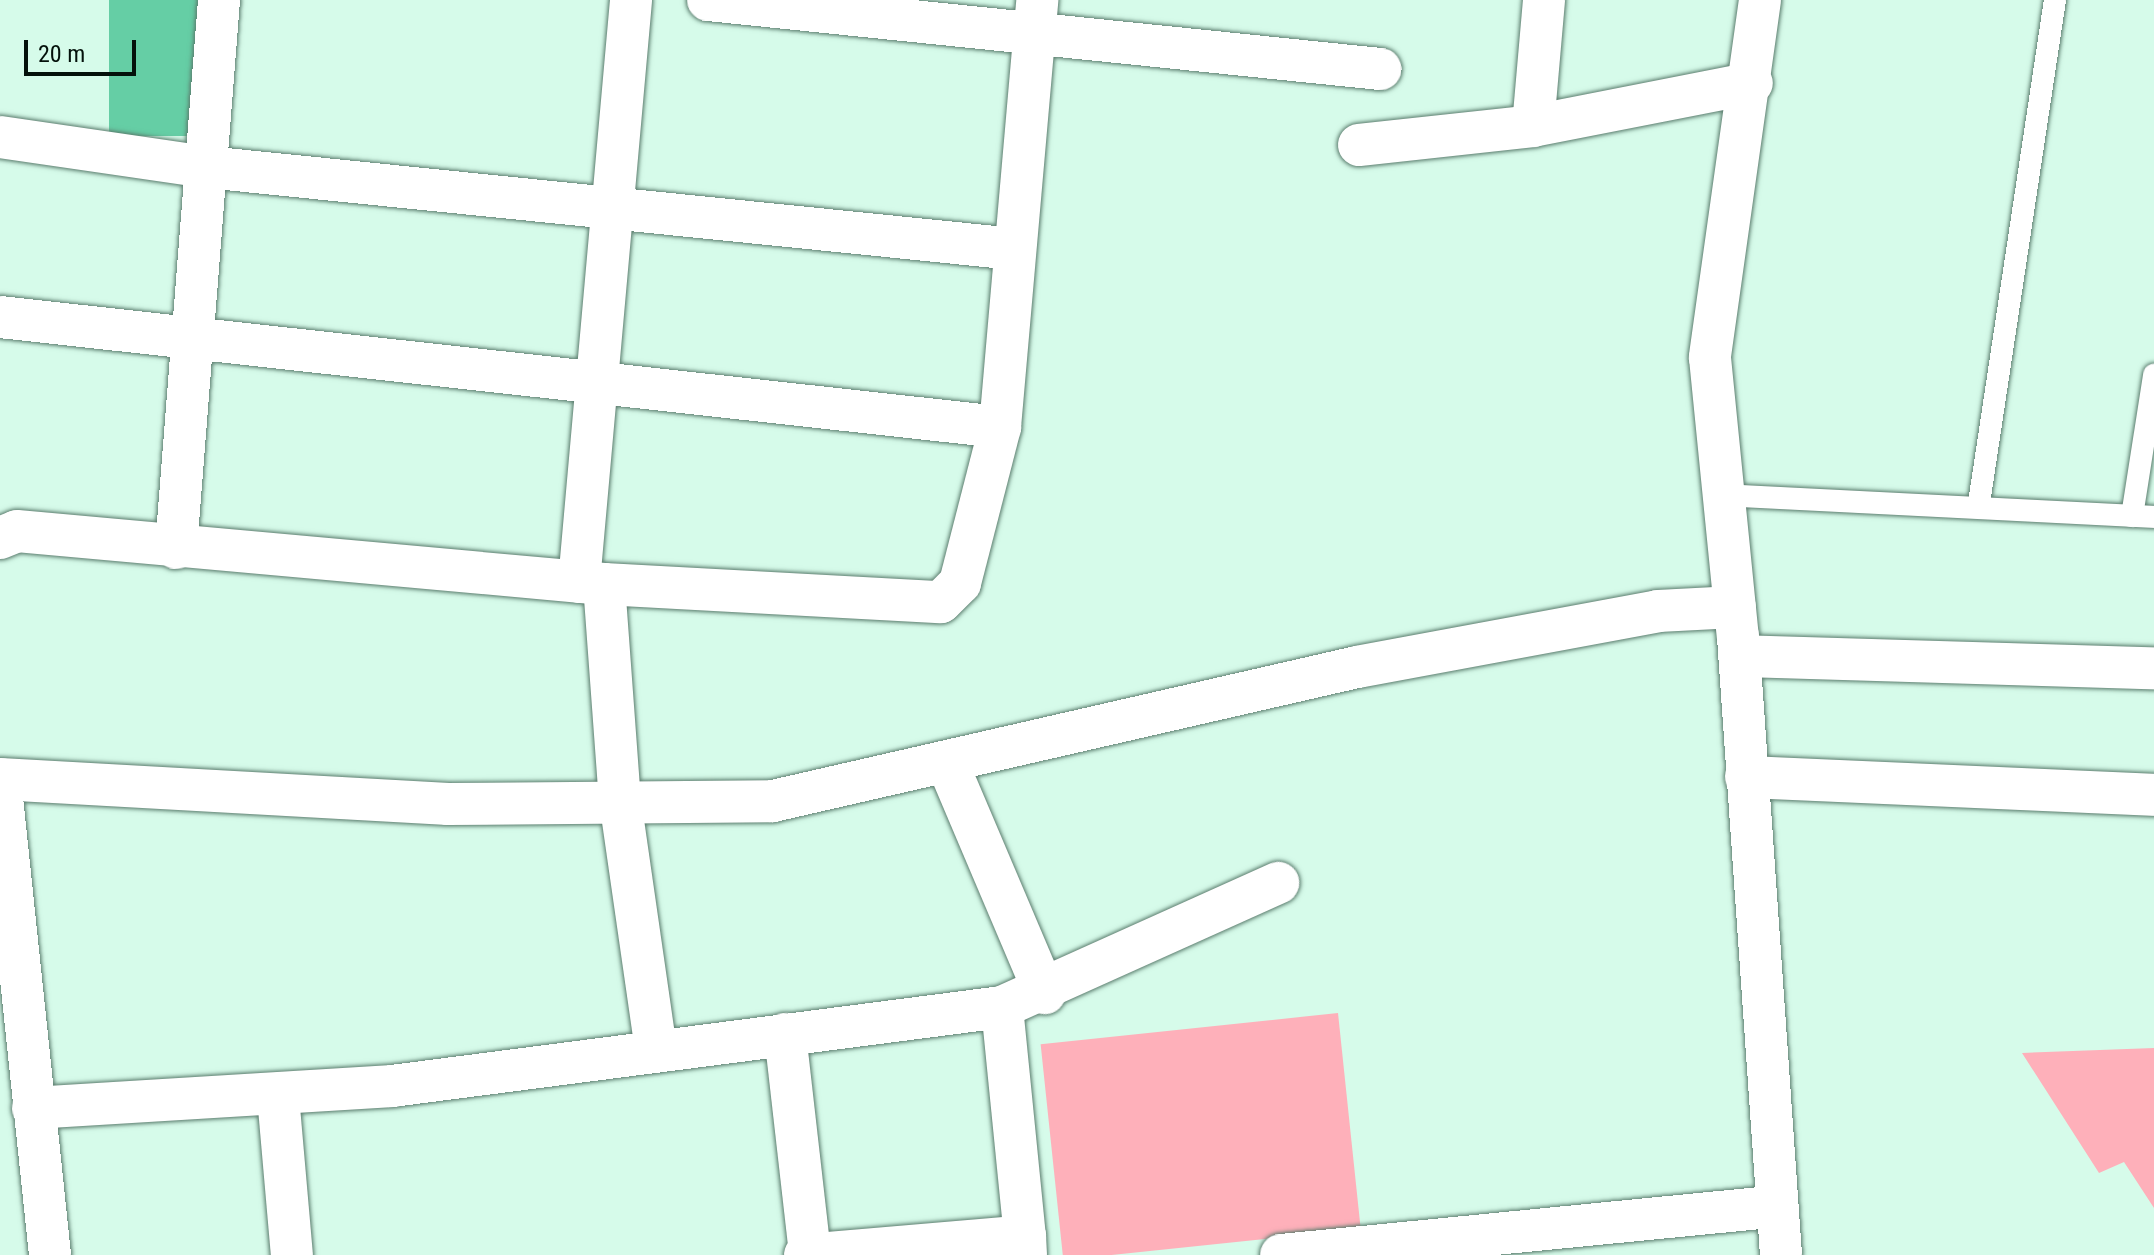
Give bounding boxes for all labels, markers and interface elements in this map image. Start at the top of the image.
scale bar [28,24,140,74]
text: 20 m [38,40,85,68]

